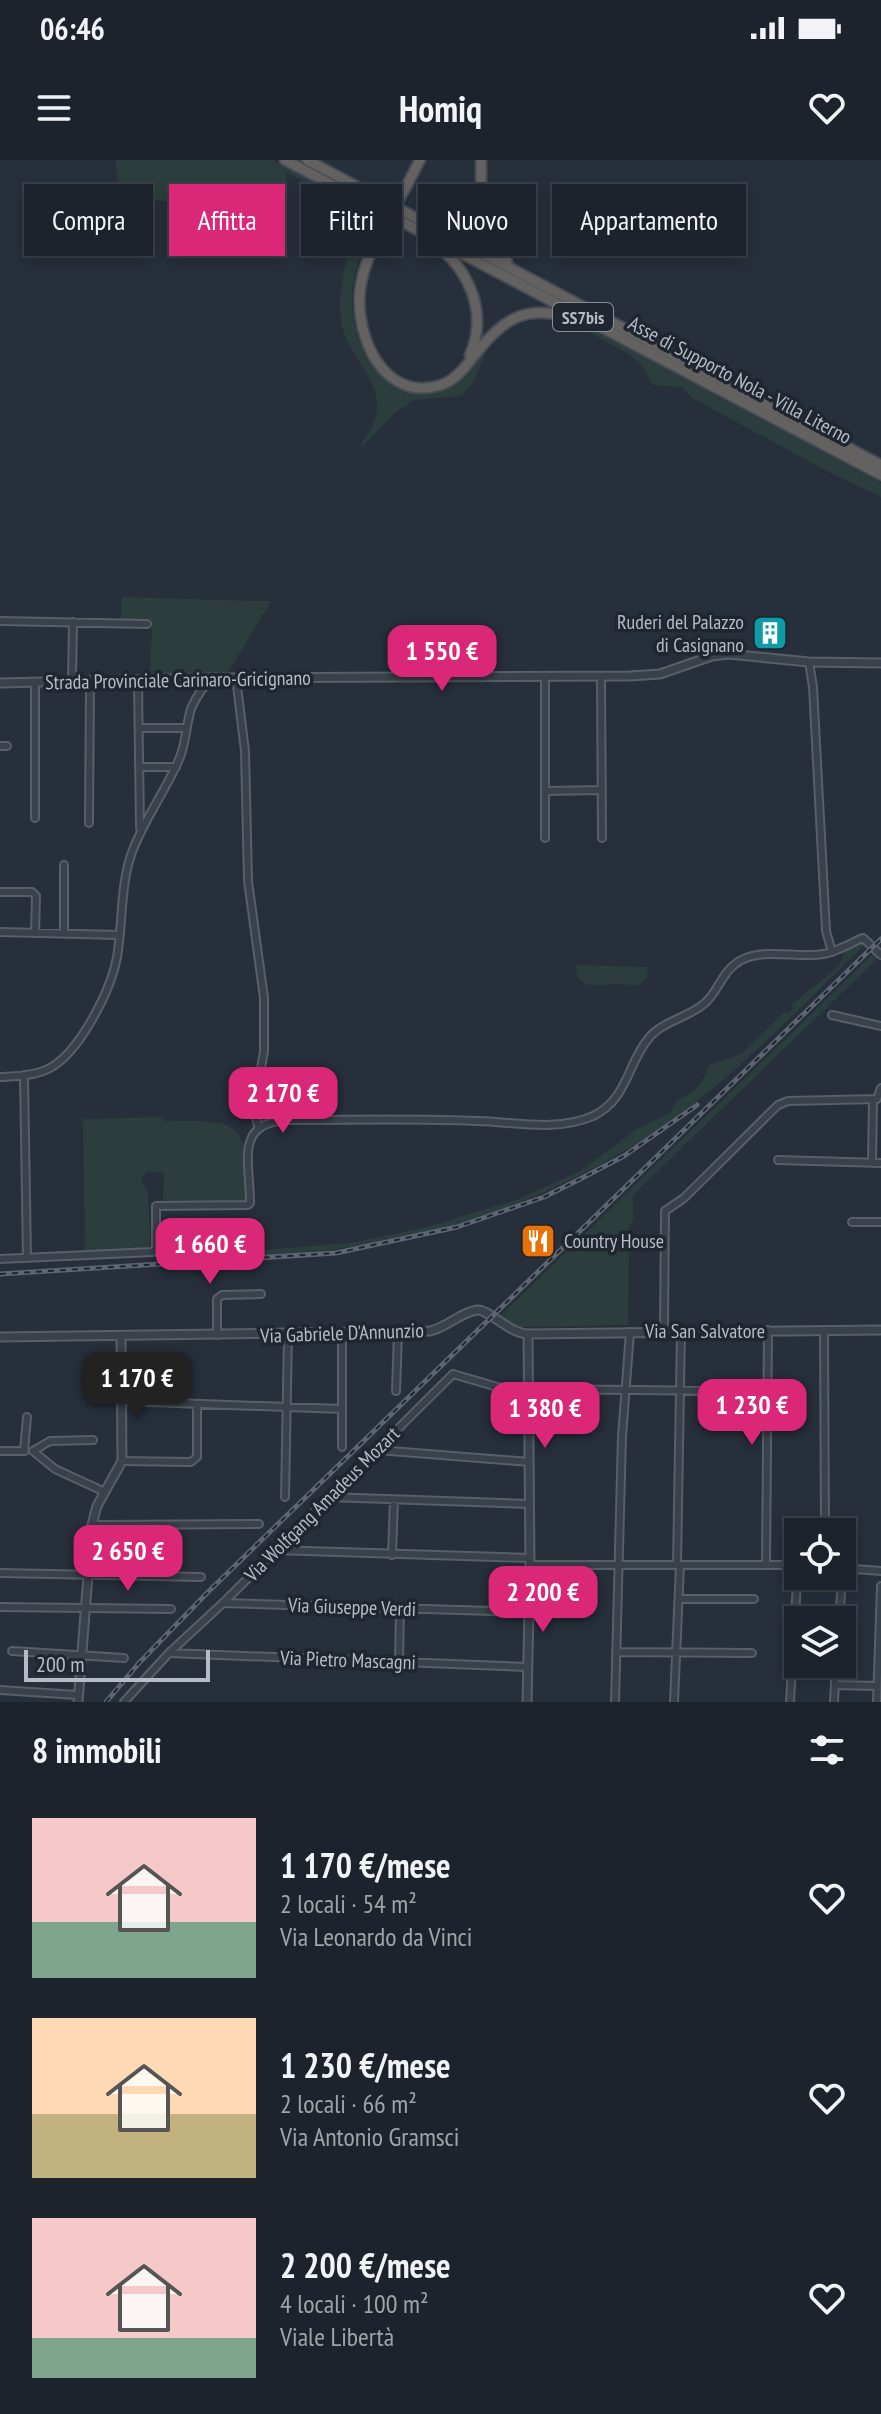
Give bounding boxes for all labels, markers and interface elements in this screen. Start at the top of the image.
text: 06:46 [40,9,105,48]
text: Homiq [399,85,482,132]
icon: menu [32,86,76,130]
icon: heart [805,86,849,130]
chip: Compra [24,184,153,256]
chip: Affitta [169,184,285,256]
chip: Filtri [301,184,402,256]
chip: Nuovo [418,184,536,256]
chip: Appartamento [552,184,746,256]
road number: SS7bis [553,303,613,331]
street label: Asse di Supporto Nola - Villa Literno [624,310,856,450]
place label: Ruderi del Palazzo di Casignano [617,609,744,658]
building icon: Ruderi del Palazzo di Casignano [751,614,789,652]
pin: 1 550 € [368,625,516,693]
text: 1 550 € [406,634,478,667]
street label: Strada Provinciale Carinaro-Gricignano [45,665,311,695]
pin: 2 170 € [209,1067,357,1135]
text: 2 170 € [247,1076,319,1109]
pin: 1 660 € [136,1218,284,1286]
restaurant icon: Country House [519,1222,557,1260]
text: 1 660 € [174,1227,246,1260]
place label: Country House [564,1228,664,1254]
street label: Via Gabriele D'Annunzio [259,1317,424,1349]
street label: Via San Salvatore [644,1318,765,1344]
pin: 1 170 € [63,1352,211,1420]
text: 1 170 € [101,1361,173,1394]
pin: 1 230 € [678,1379,826,1447]
pin: 1 380 € [471,1382,619,1450]
text: 1 230 € [716,1388,788,1421]
text: 1 380 € [509,1391,581,1424]
street label: Via Wolfgang Amadeus Mozart [238,1421,405,1588]
map controls [784,1518,856,1678]
button: locate [784,1518,856,1590]
pin: 2 650 € [54,1525,202,1593]
text: 2 650 € [92,1534,164,1567]
pin: 2 200 € [469,1566,617,1634]
text: 2 200 € [507,1575,579,1608]
street label: Via Giuseppe Verdi [287,1592,417,1622]
button: layers [784,1606,856,1678]
street label: Via Pietro Mascagni [279,1645,416,1675]
scale bar [24,1646,210,1682]
text: 200 m [36,1650,85,1678]
text: 8 immobili [32,1728,162,1772]
icon: filters [805,1728,849,1772]
text: 1 170 €/mese [280,1843,451,1887]
icon: home [96,1850,192,1946]
icon: heart [805,1876,849,1920]
text: 2 locali · 54 m² [280,1887,417,1920]
text: Via Leonardo da Vinci [280,1920,472,1953]
text: 1 230 €/mese [280,2043,451,2087]
icon: home [96,2050,192,2146]
icon: heart [805,2076,849,2120]
text: 2 locali · 66 m² [280,2087,417,2120]
text: Via Antonio Gramsci [280,2120,460,2153]
text: 2 200 €/mese [280,2243,451,2287]
icon: home [96,2250,192,2346]
icon: heart [805,2276,849,2320]
text: 4 locali · 100 m² [280,2287,429,2320]
text: Viale Libertà [280,2320,394,2353]

